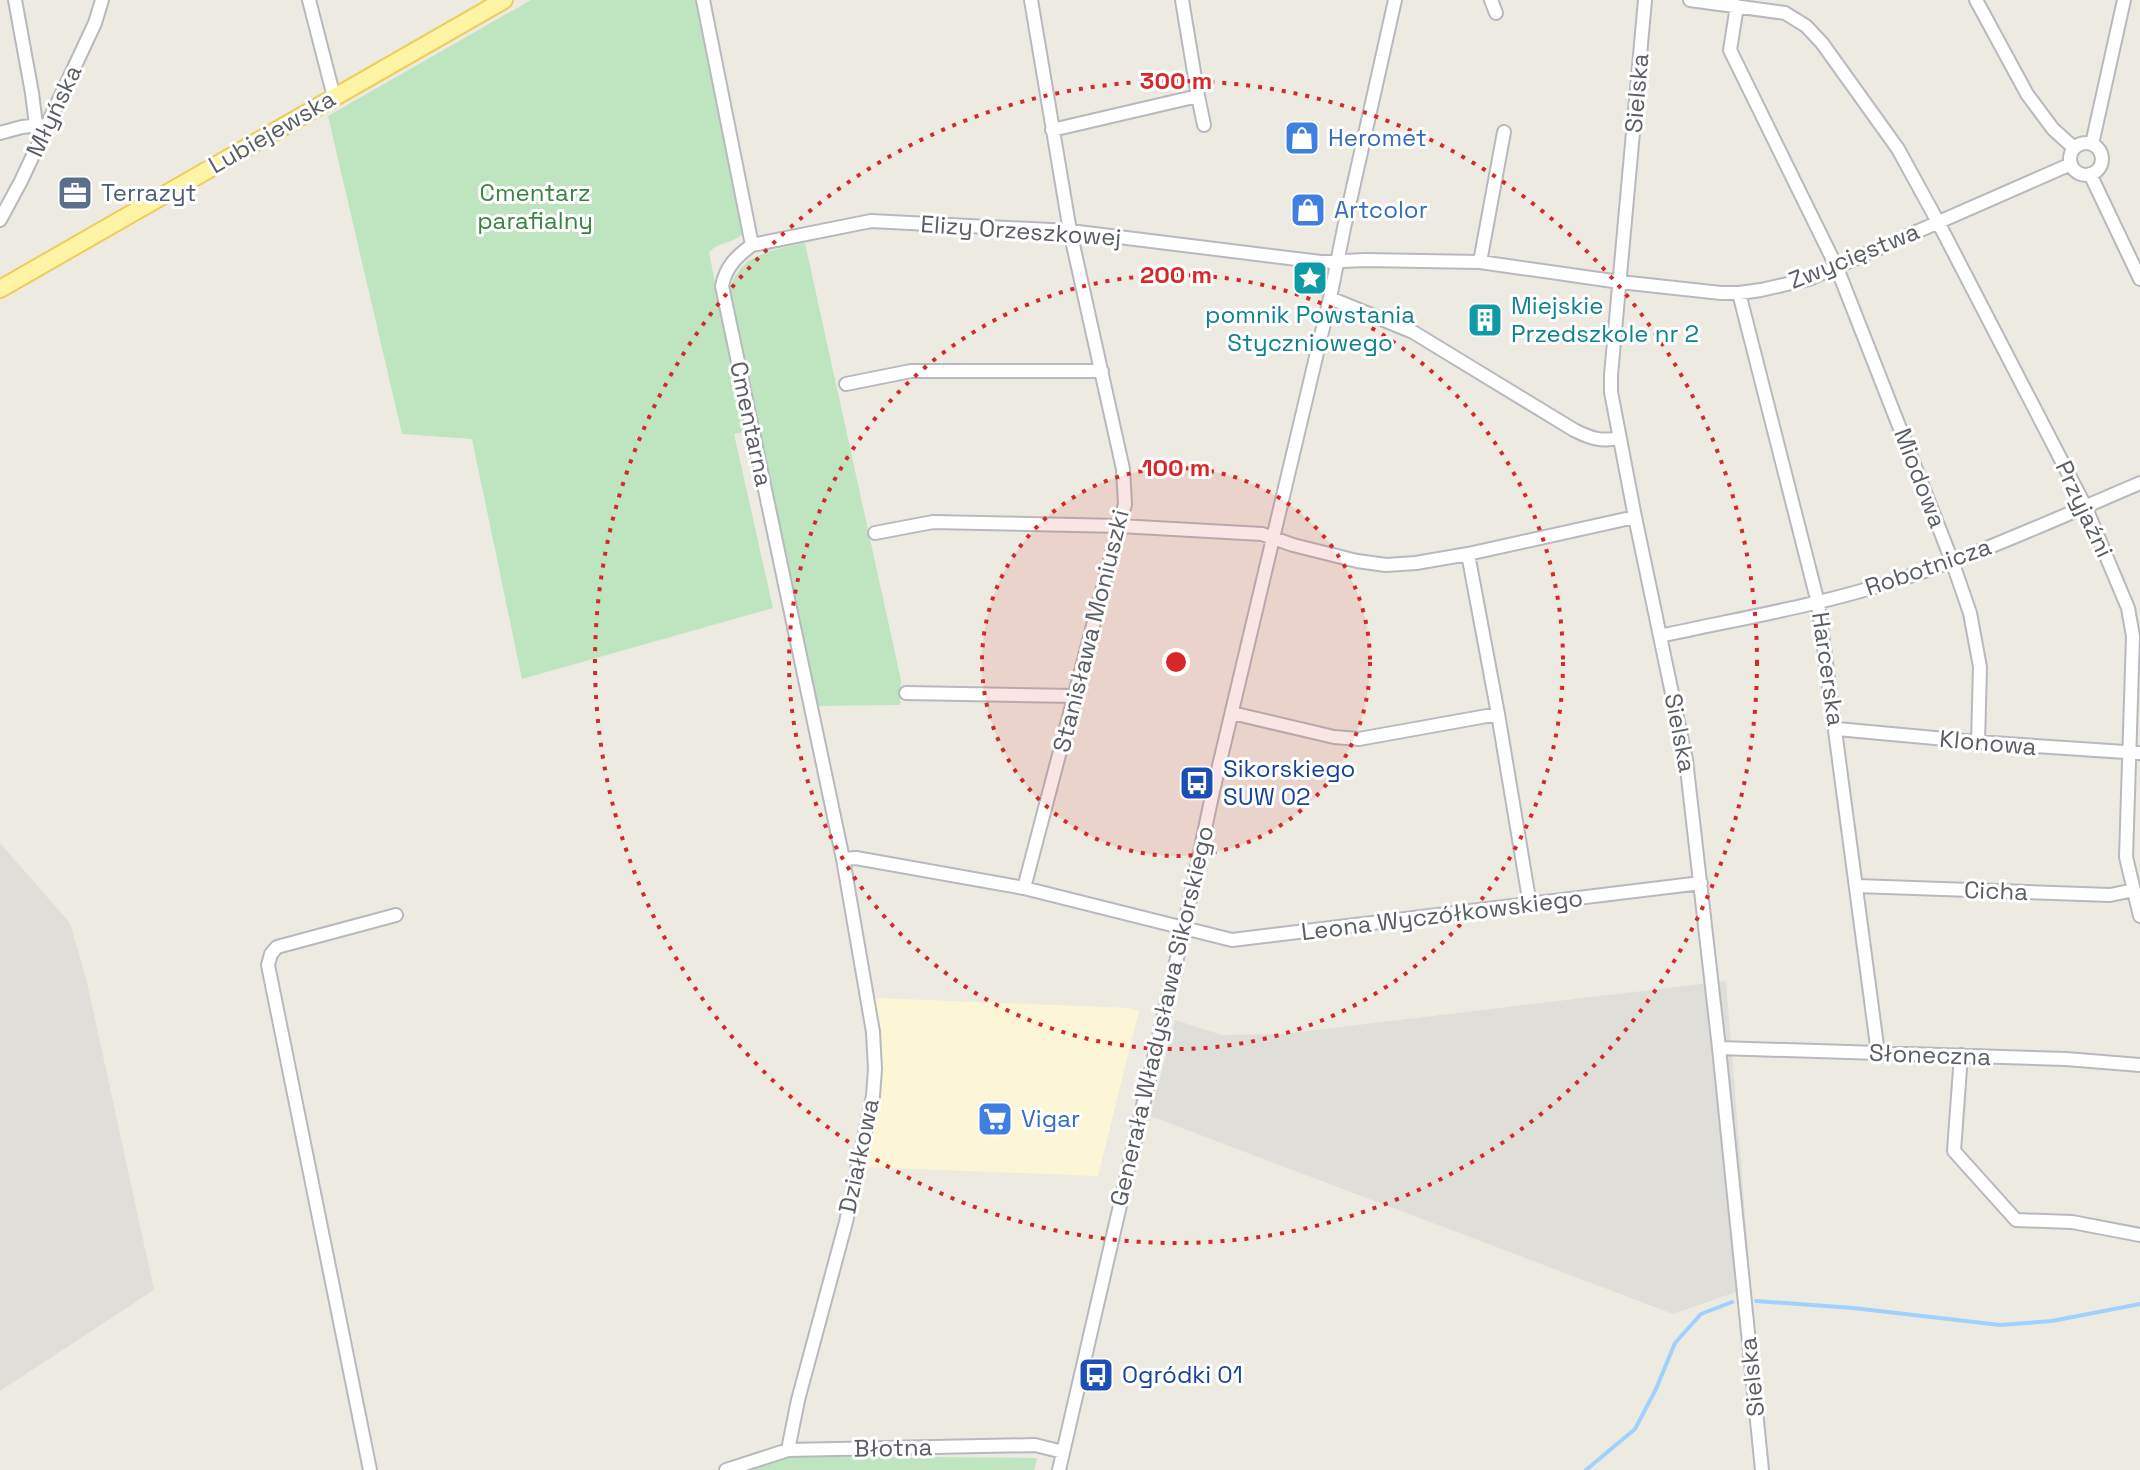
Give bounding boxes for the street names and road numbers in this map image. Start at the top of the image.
street label: Sielska [1618,52,1655,134]
street label: Młyńska [19,60,88,162]
street label: Lubiejewska [203,83,341,180]
street label: Elizy Orzeszkowej [920,208,1122,253]
street label: Zwycięstwa [1784,215,1924,296]
street label: Cmentarna [723,359,780,489]
street label: Miodowa [1887,424,1954,532]
street label: Przyjaźni [2049,455,2120,562]
street label: Stanisława Moniuszki [1045,506,1136,755]
street label: Robotnicza [1861,530,1995,603]
street label: Harcerska [1805,610,1852,728]
street label: Sielska [1658,691,1703,775]
street label: Klonowa [1938,723,2038,762]
street label: Generała Władysława Sikorskiego [1103,823,1220,1209]
street label: Cicha [1963,874,2029,907]
street label: Leona Wyczółkowskiego [1299,882,1585,947]
street label: Słoneczna [1868,1037,1992,1072]
street label: Działkowa [831,1096,886,1216]
street label: Sielska [1732,1336,1771,1418]
street label: Błotna [853,1431,933,1464]

